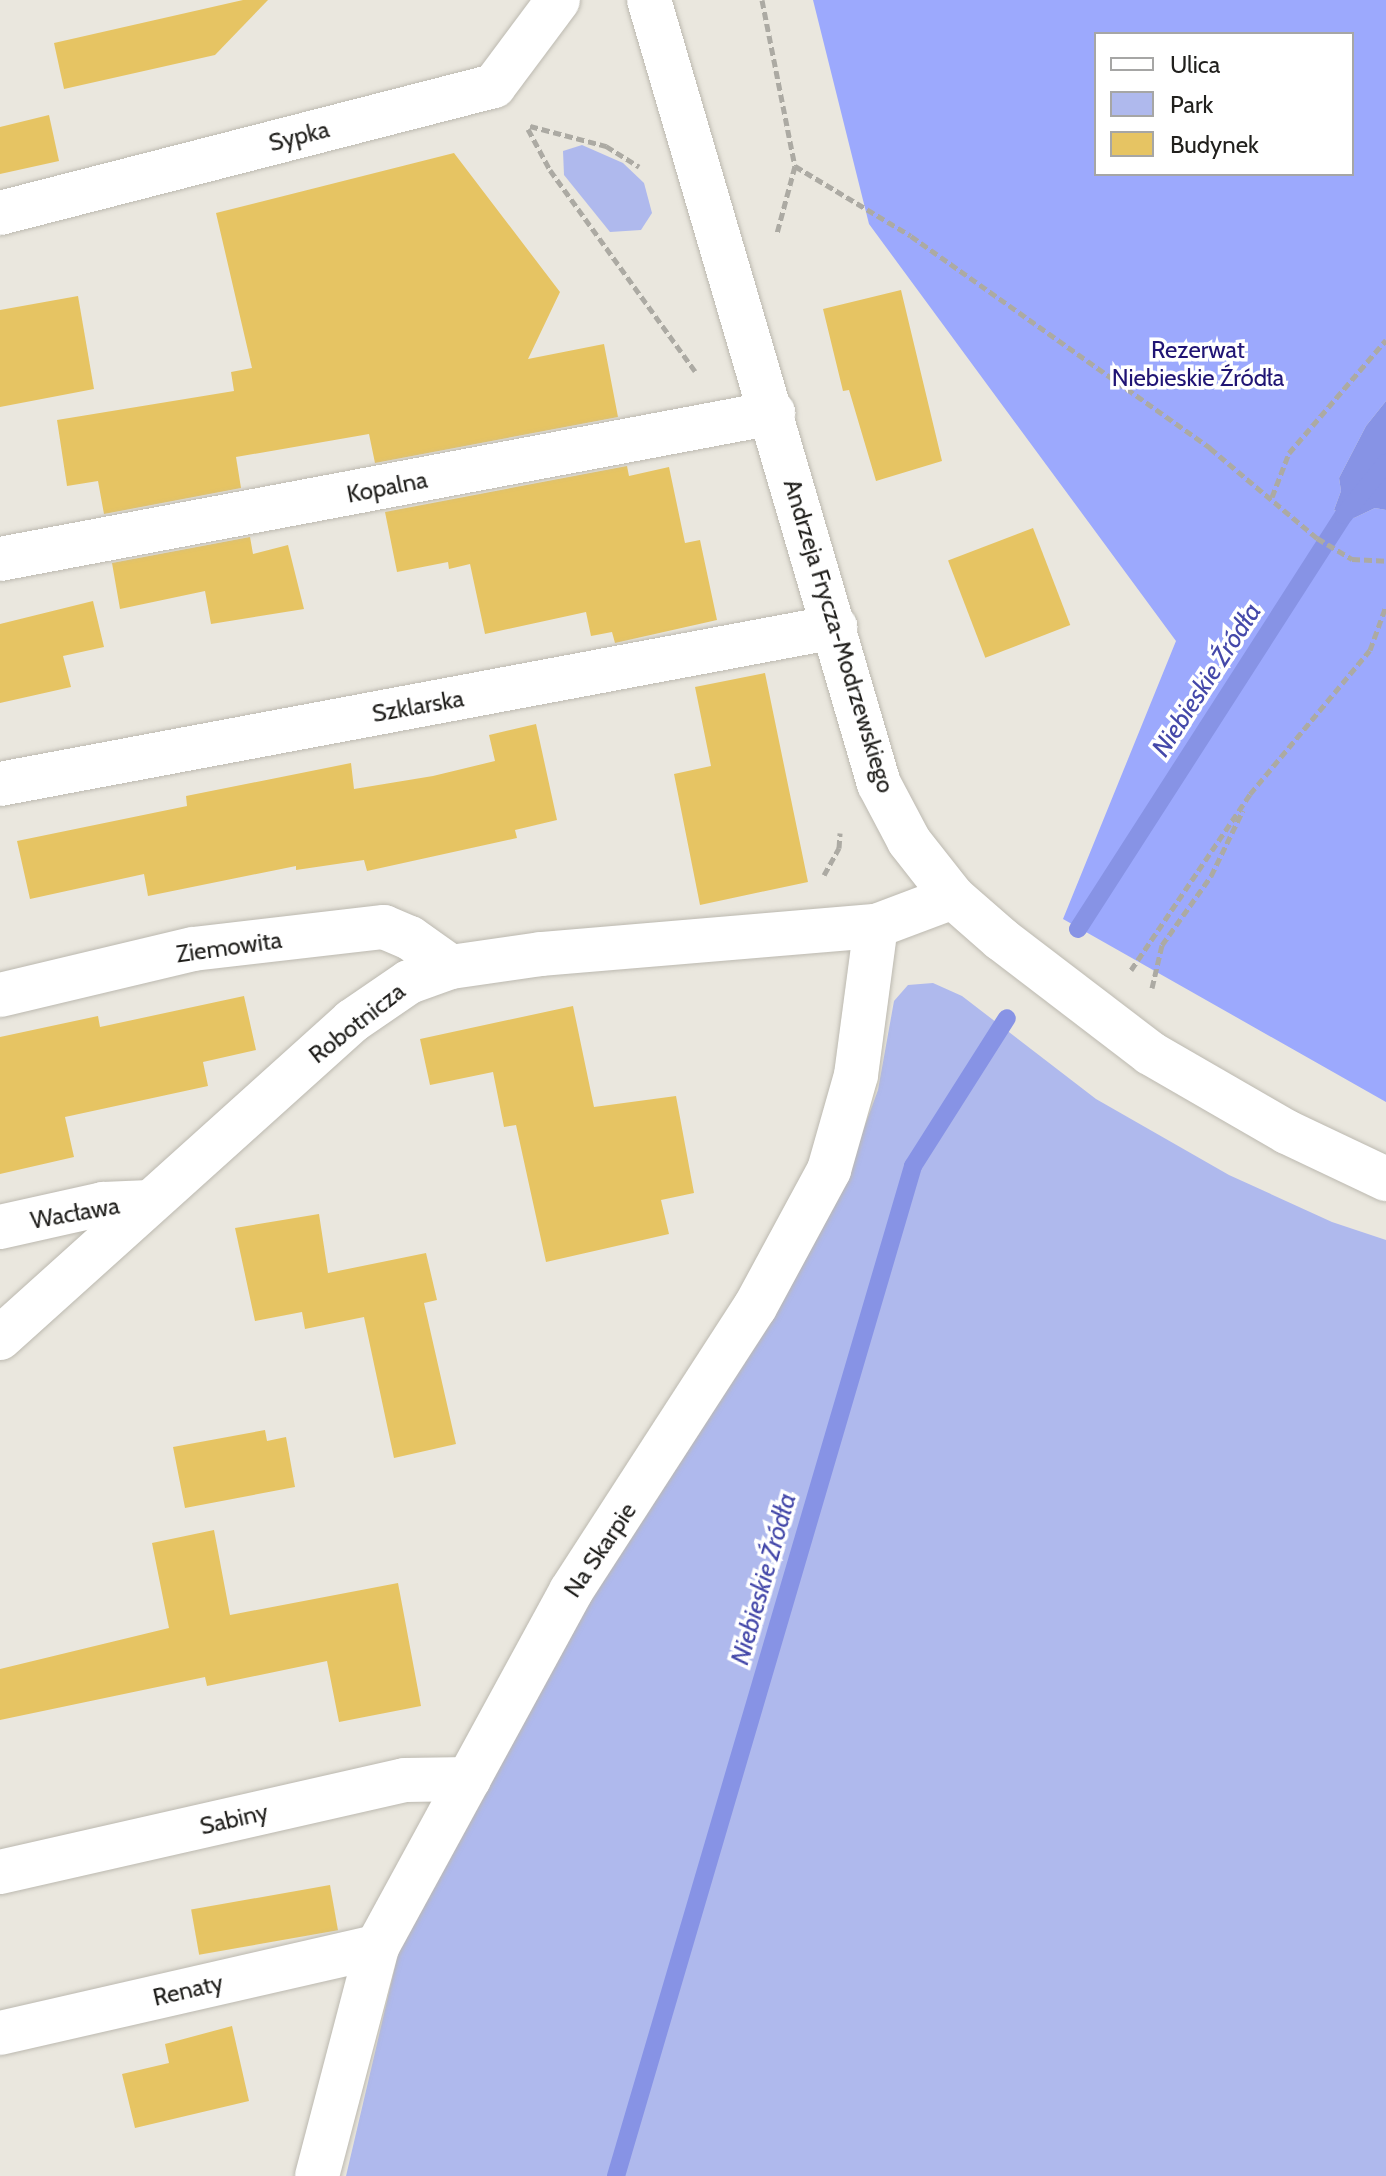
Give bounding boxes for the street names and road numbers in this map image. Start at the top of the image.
street label: Sypka [266,115,332,157]
street label: Kopalna [344,465,430,509]
street label: Andrzeja Frycza-Modrzewskiego [777,476,901,796]
street label: Szklarska [370,684,466,728]
street label: Ziemowita [174,925,284,969]
street label: Robotnicza [303,977,411,1069]
street label: Wacława [28,1191,122,1235]
street label: Na Skarpie [558,1497,642,1603]
street label: Sabiny [197,1797,271,1841]
street label: Renaty [150,1968,226,2012]

